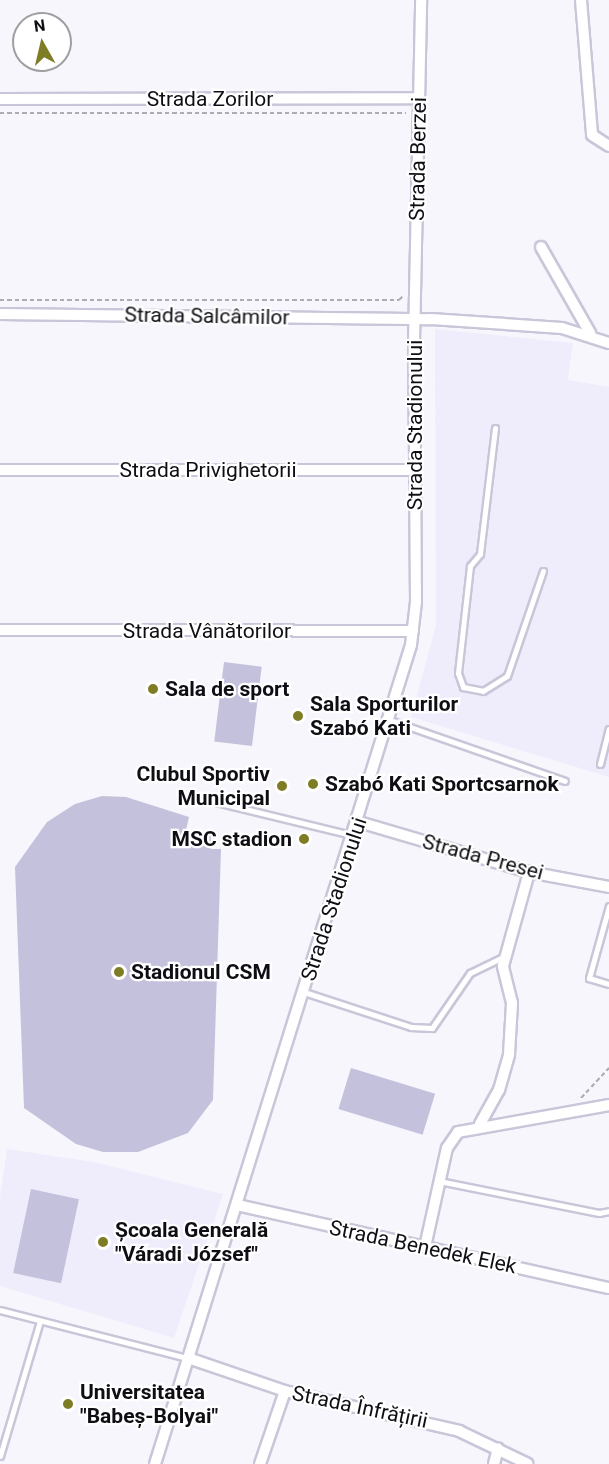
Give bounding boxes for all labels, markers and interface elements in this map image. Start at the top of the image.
north arrow [12,12,72,72]
text: N [33,15,47,36]
street label: Strada Zorilor [147,86,273,112]
street label: Strada Berzei [404,97,432,221]
street label: Strada Salcâmilor [124,302,290,330]
street label: Strada Stadionului [402,340,428,510]
street label: Strada Privighetorii [119,457,297,483]
street label: Strada Vânătorilor [123,618,291,644]
place label: Sala de sport [165,676,289,702]
marker: Sala de sport [146,682,160,696]
place label: Sala Sporturilor Szabó Kati [310,691,458,741]
marker: Sala Sporturilor Szabó Kati [291,709,305,723]
place label: Clubul Sportiv Municipal [136,761,270,811]
place label: Szabó Kati Sportcsarnok [325,771,559,797]
marker: Szabó Kati Sportcsarnok [306,777,320,791]
marker: Clubul Sportiv Municipal [275,779,289,793]
street label: Strada Stadionului [296,814,372,984]
place label: MSC stadion [172,826,292,852]
street label: Strada Presei [420,829,546,885]
marker: MSC stadion [297,832,311,846]
place label: Stadionul CSM [131,959,271,985]
marker: Stadionul CSM [112,965,126,979]
street label: Strada Benedek Elek [327,1215,519,1279]
place label: Școala Generală "Váradi József" [115,1217,268,1267]
marker: Școala Generală "Váradi József" [96,1235,110,1249]
place label: Universitatea "Babeș-Bolyai" [80,1379,218,1429]
street label: Strada Înfrățirii [290,1380,430,1434]
marker: Universitatea "Babeș-Bolyai" [61,1397,75,1411]

